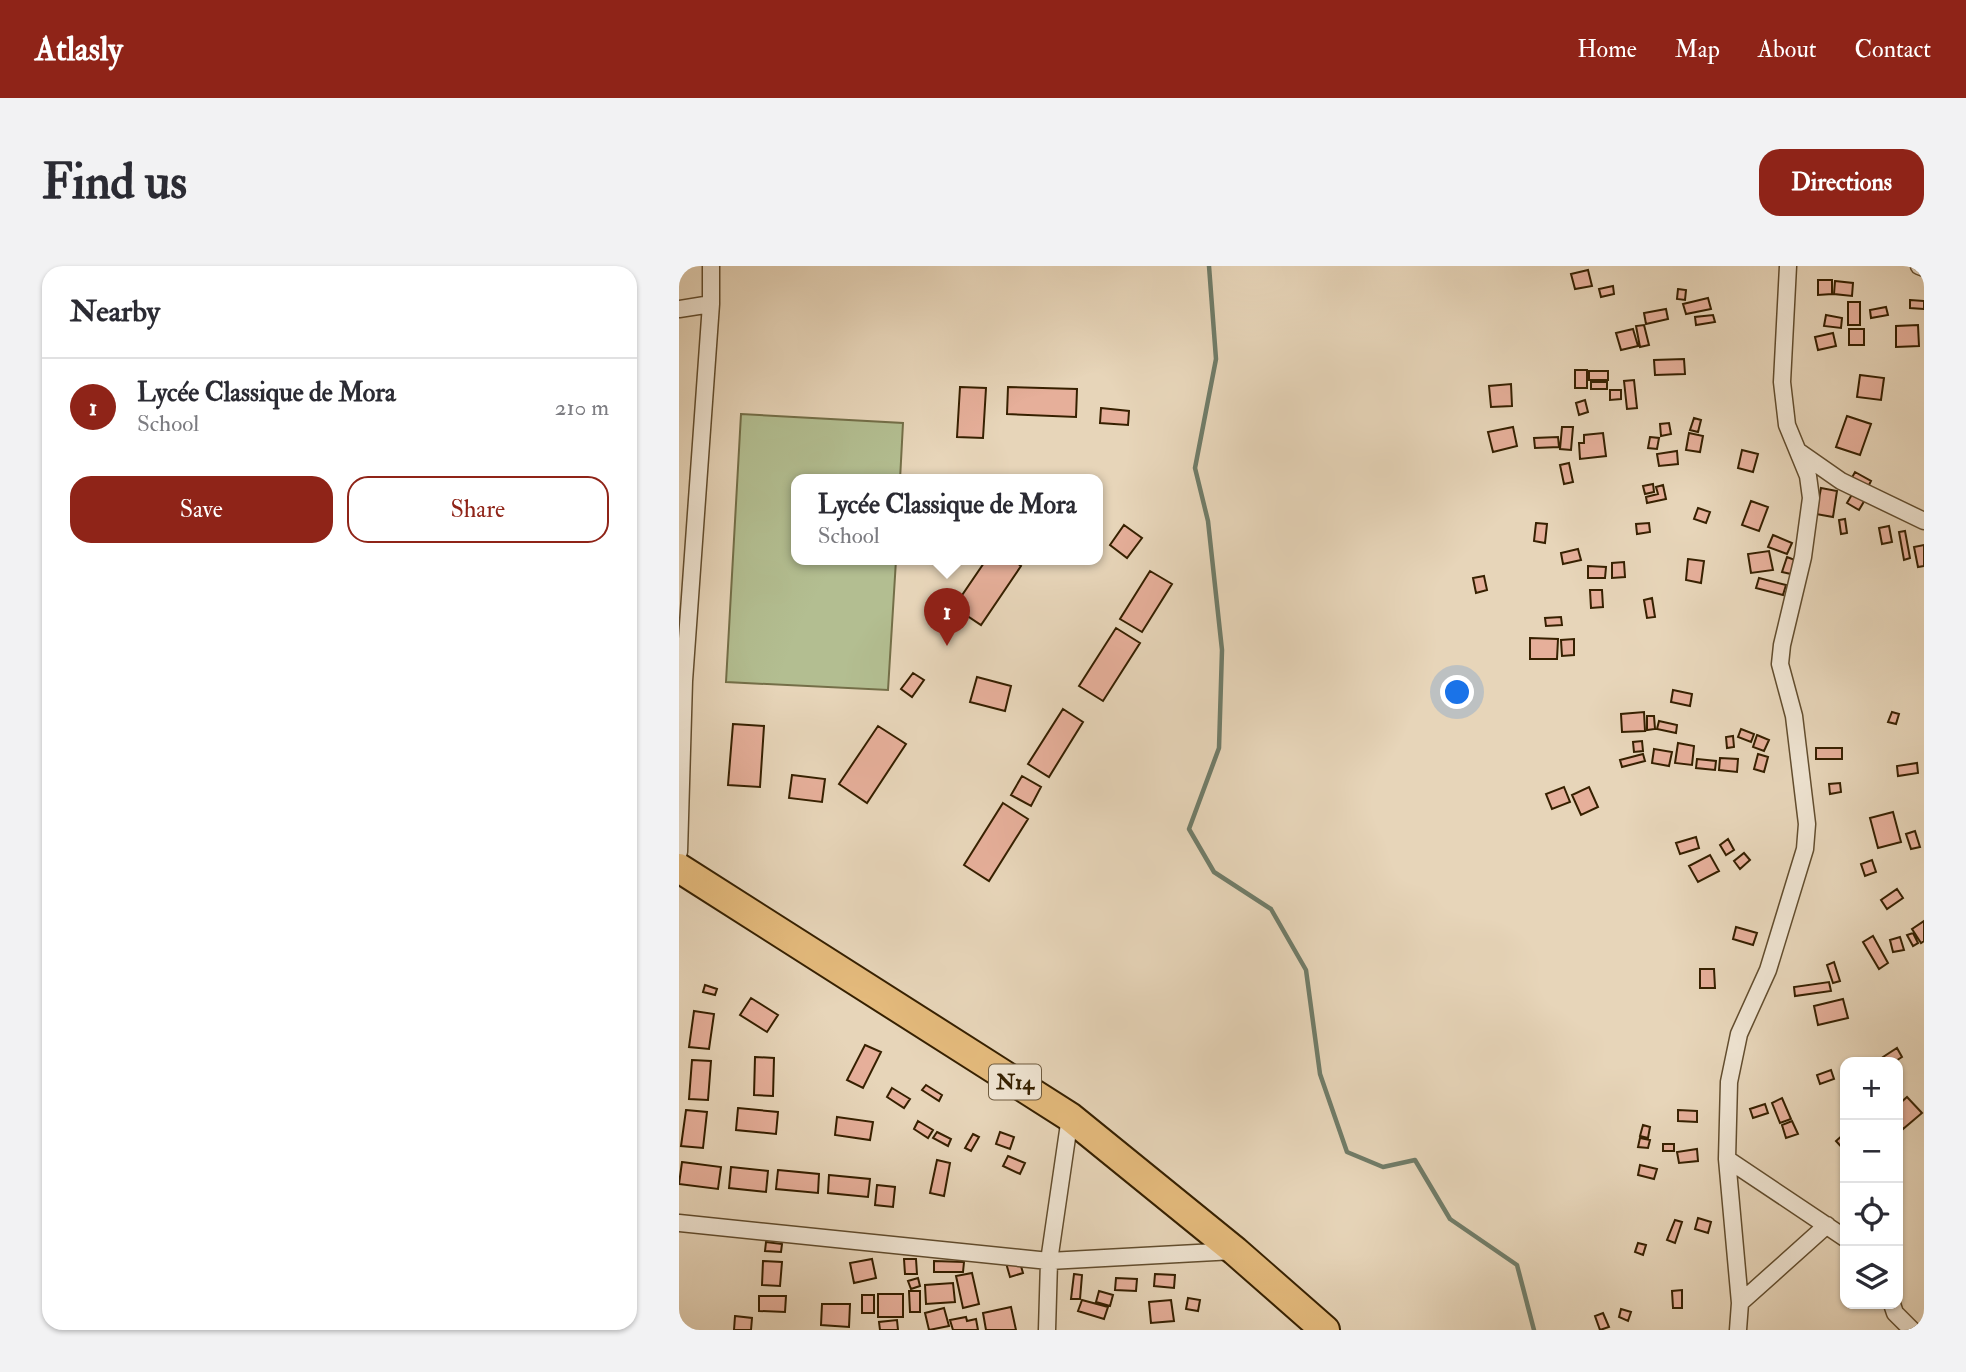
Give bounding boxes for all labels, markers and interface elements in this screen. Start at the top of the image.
text: Atlasly [35,29,123,70]
text: Home [1577,34,1637,65]
text: Map [1675,34,1720,65]
text: About [1758,34,1817,65]
text: Contact [1855,34,1931,65]
button: Directions [1759,149,1924,216]
text: Find us [42,152,187,213]
text: Nearby [70,293,160,330]
text: Lycée Classique de Mora [137,377,396,409]
text: 1 [89,393,97,422]
text: 210 m [555,393,609,422]
text: School [137,409,199,438]
popup [791,474,1103,565]
button: Save [70,476,333,543]
button: Share [347,476,609,543]
text: Lycée Classique de Mora [818,489,1076,521]
text: School [818,521,880,550]
pin: 1 [924,588,970,646]
your location [1440,675,1474,709]
map controls [1840,1057,1903,1309]
button: + [1840,1057,1903,1120]
road number: N14 [989,1064,1041,1100]
button: − [1840,1120,1903,1183]
button: locate [1840,1183,1903,1246]
button: layers [1840,1246,1903,1309]

